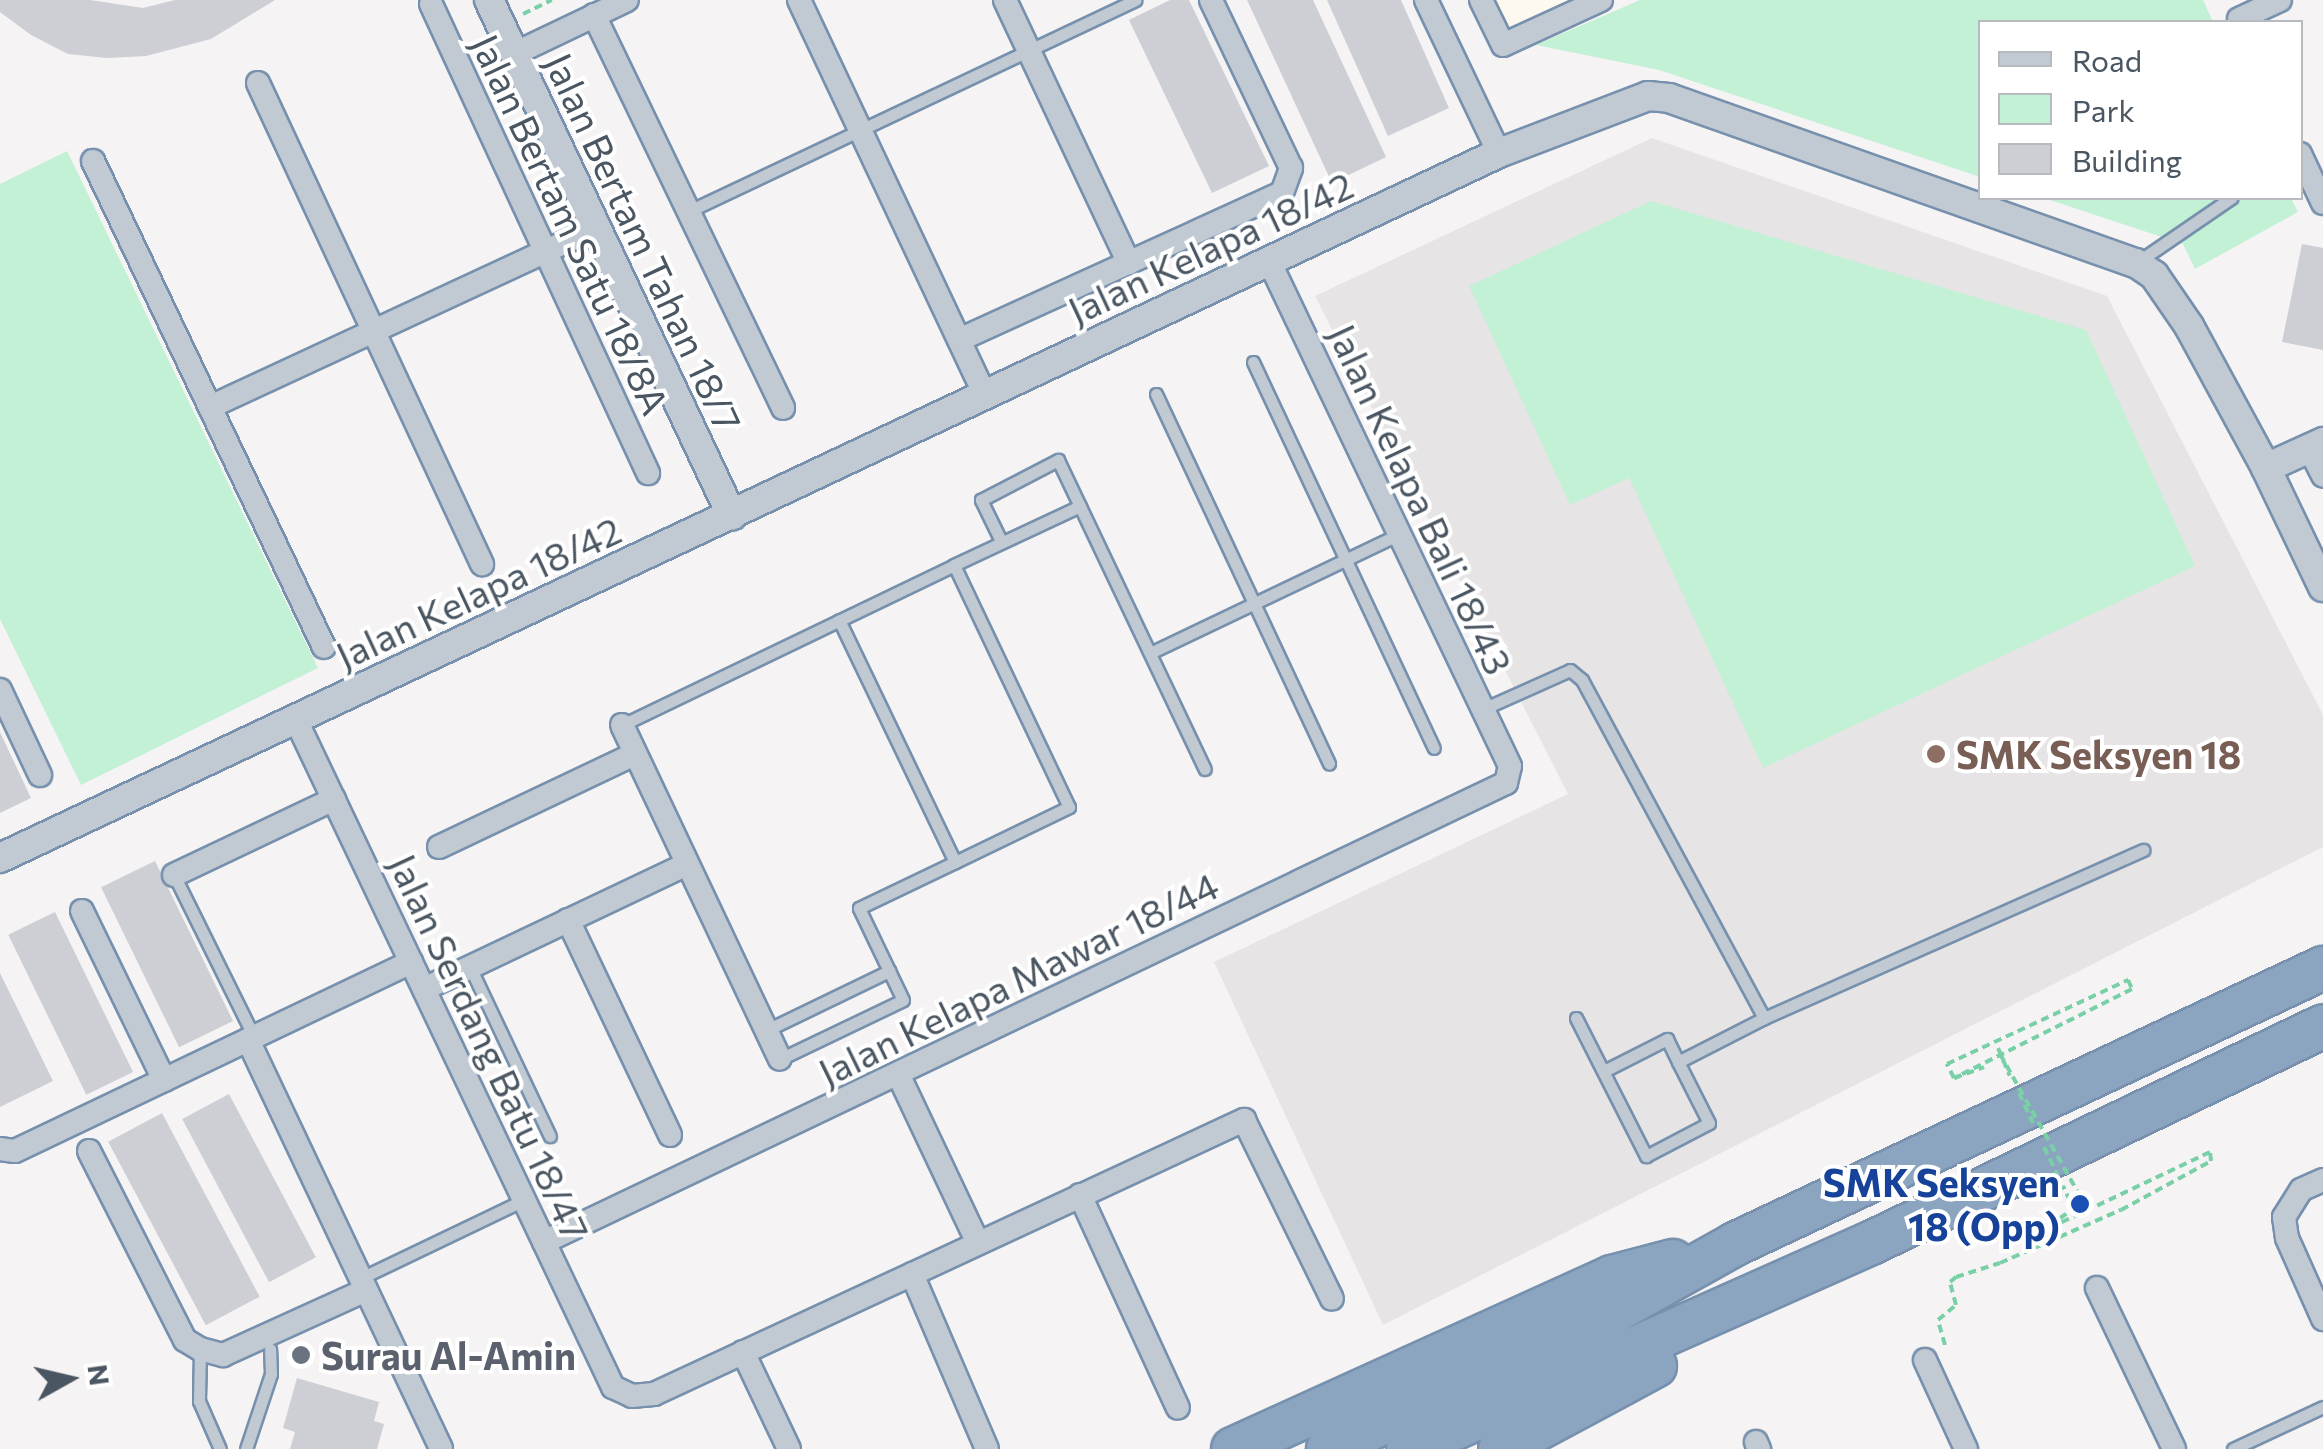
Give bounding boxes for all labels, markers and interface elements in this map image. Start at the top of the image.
legend [1978,20,2303,200]
street label: Jalan Bertam Satu 18/8A [463,27,679,421]
text: Road [2072,41,2142,78]
street label: Jalan Bertam Tahan 18/7 [536,46,752,438]
text: Park [2072,91,2135,128]
text: Building [2072,141,2182,178]
street label: Jalan Kelapa 18/42 [1060,161,1360,333]
street label: Jalan Kelapa Bali 18/43 [1320,317,1522,681]
street label: Jalan Kelapa 18/42 [328,506,628,678]
place label: SMK Seksyen 18 [1956,731,2241,777]
marker: SMK Seksyen 18 [1925,743,1947,765]
street label: Jalan Serdang Batu 18/47 [380,847,600,1247]
street label: Jalan Kelapa Mawar 18/44 [811,861,1225,1095]
place label: SMK Seksyen 18 (Opp) [1823,1159,2060,1248]
marker: SMK Seksyen 18 (Opp) [2069,1193,2091,1215]
north arrow [20,1329,120,1429]
place label: Surau Al-Amin [321,1332,576,1378]
marker: Surau Al-Amin [290,1344,312,1366]
text: N [81,1362,118,1388]

